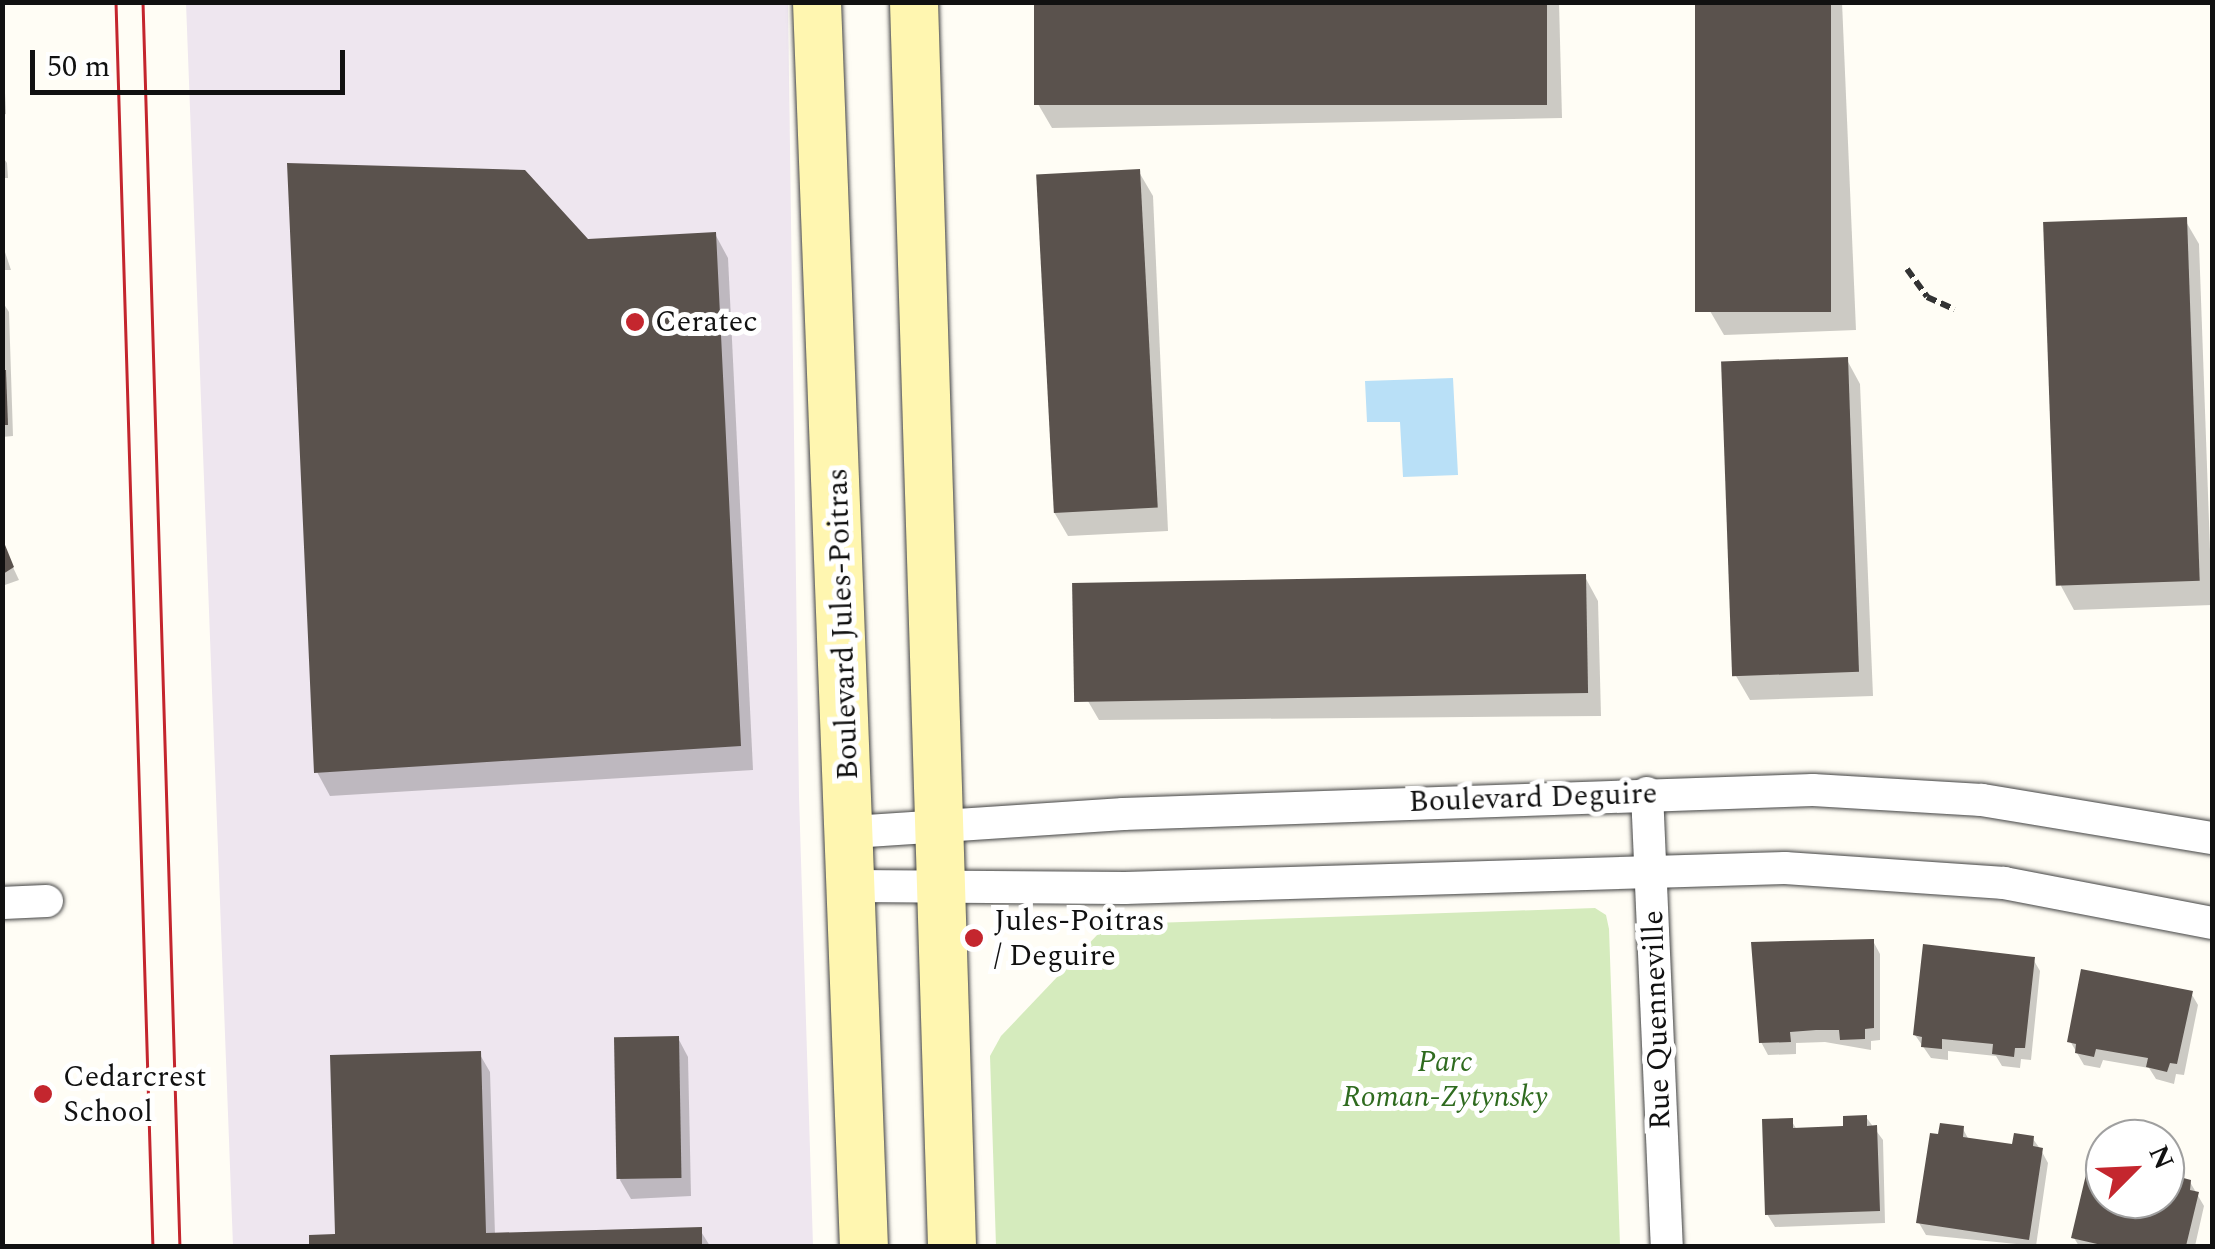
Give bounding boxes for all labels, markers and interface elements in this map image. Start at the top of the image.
scale bar [35,30,350,92]
text: 50 m [47,44,110,90]
place label: Ceratec [655,304,758,340]
marker: Ceratec [624,311,646,333]
street label: Boulevard Jules-Poitras [820,467,866,781]
street label: Boulevard Deguire [1408,776,1658,820]
place label: Jules-Poitras / Deguire [994,903,1165,974]
street label: Rue Quenneville [1635,910,1679,1130]
marker: Jules-Poitras / Deguire [963,927,985,949]
park label: Parc Roman-Zytynsky [1342,1044,1548,1114]
place label: Cedarcrest School [63,1059,207,1130]
marker: Cedarcrest School [32,1083,54,1105]
north arrow [2085,1119,2185,1219]
text: N [2137,1138,2185,1177]

